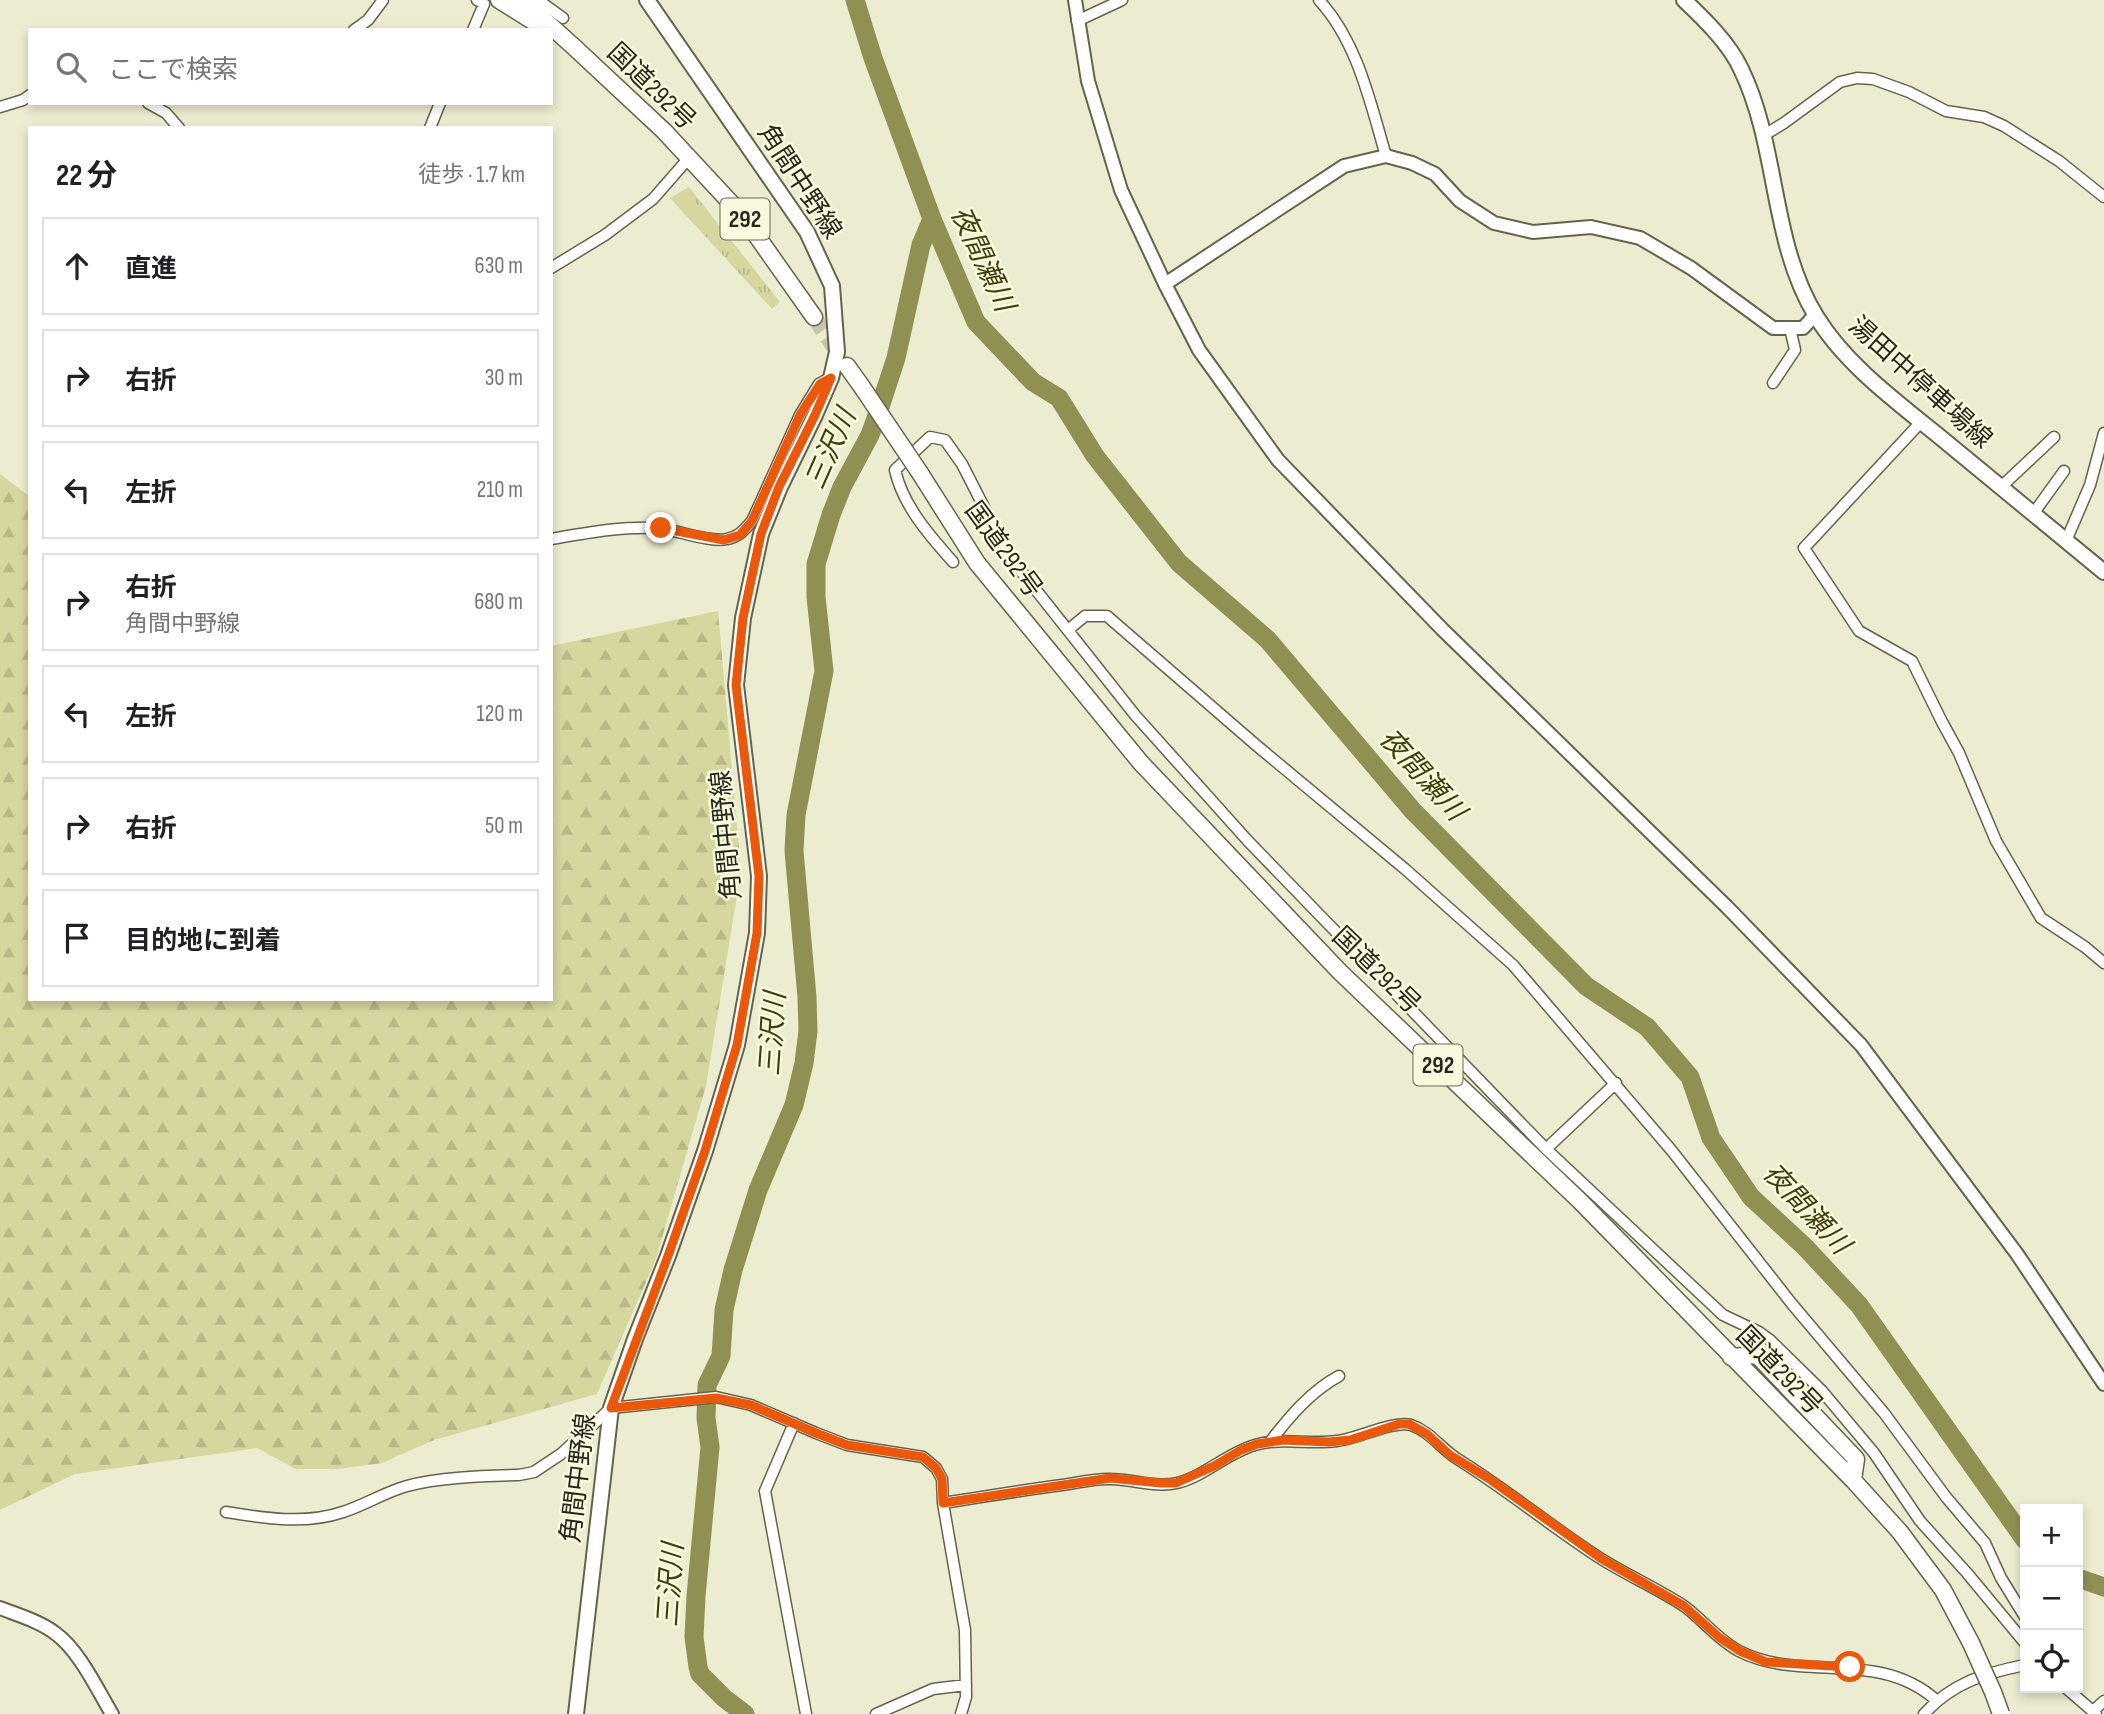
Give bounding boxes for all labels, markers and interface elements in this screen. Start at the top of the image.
search box [28,28,553,105]
street label: 国道292号 [600,37,702,137]
icon: search [52,48,90,86]
text: ここで検索 [108,55,238,86]
street label: 角間中野線 [751,119,847,245]
text: 22 分 [56,158,117,194]
text: 徒歩 · 1.7 km [418,161,525,189]
road number: 292 [720,198,770,240]
water label: 夜間瀬川 [943,201,1022,319]
icon: ahead [58,247,96,285]
text: 630 m [475,252,523,280]
text: 直進 [125,254,177,285]
street label: 湯田中停車場線 [1842,311,1998,455]
icon: right [58,359,96,397]
text: 30 m [485,364,523,392]
text: 右折 [125,366,177,397]
water label: 三沢川 [799,401,864,494]
icon: left [58,471,96,509]
text: 210 m [477,476,523,504]
text: 左折 [125,478,177,509]
street label: 国道292号 [958,496,1048,604]
route end [645,512,676,543]
text: 右折 [125,573,177,604]
icon: right [58,583,96,621]
text: 680 m [474,588,523,616]
text: 角間中野線 [125,610,240,638]
icon: left [58,695,96,733]
text: 120 m [477,700,523,728]
text: 左折 [125,702,177,733]
water label: 夜間瀬川 [1372,722,1474,830]
street label: 角間中野線 [706,769,748,901]
icon: right [58,807,96,845]
text: 50 m [485,812,523,840]
text: 右折 [125,814,177,845]
icon: arrive [58,919,96,957]
street label: 国道292号 [1325,921,1427,1021]
text: 目的地に到着 [125,926,281,957]
water label: 三沢川 [754,988,793,1077]
road number: 292 [1414,1044,1462,1086]
water label: 夜間瀬川 [1756,1157,1858,1263]
street label: 国道292号 [1729,1320,1829,1422]
street label: 角間中野線 [556,1412,602,1544]
map controls [2020,1504,2083,1693]
button: + [2020,1504,2083,1567]
water label: 三沢川 [652,1539,691,1628]
button: − [2020,1567,2083,1630]
button: locate [2020,1630,2083,1693]
route start [1834,1651,1865,1682]

